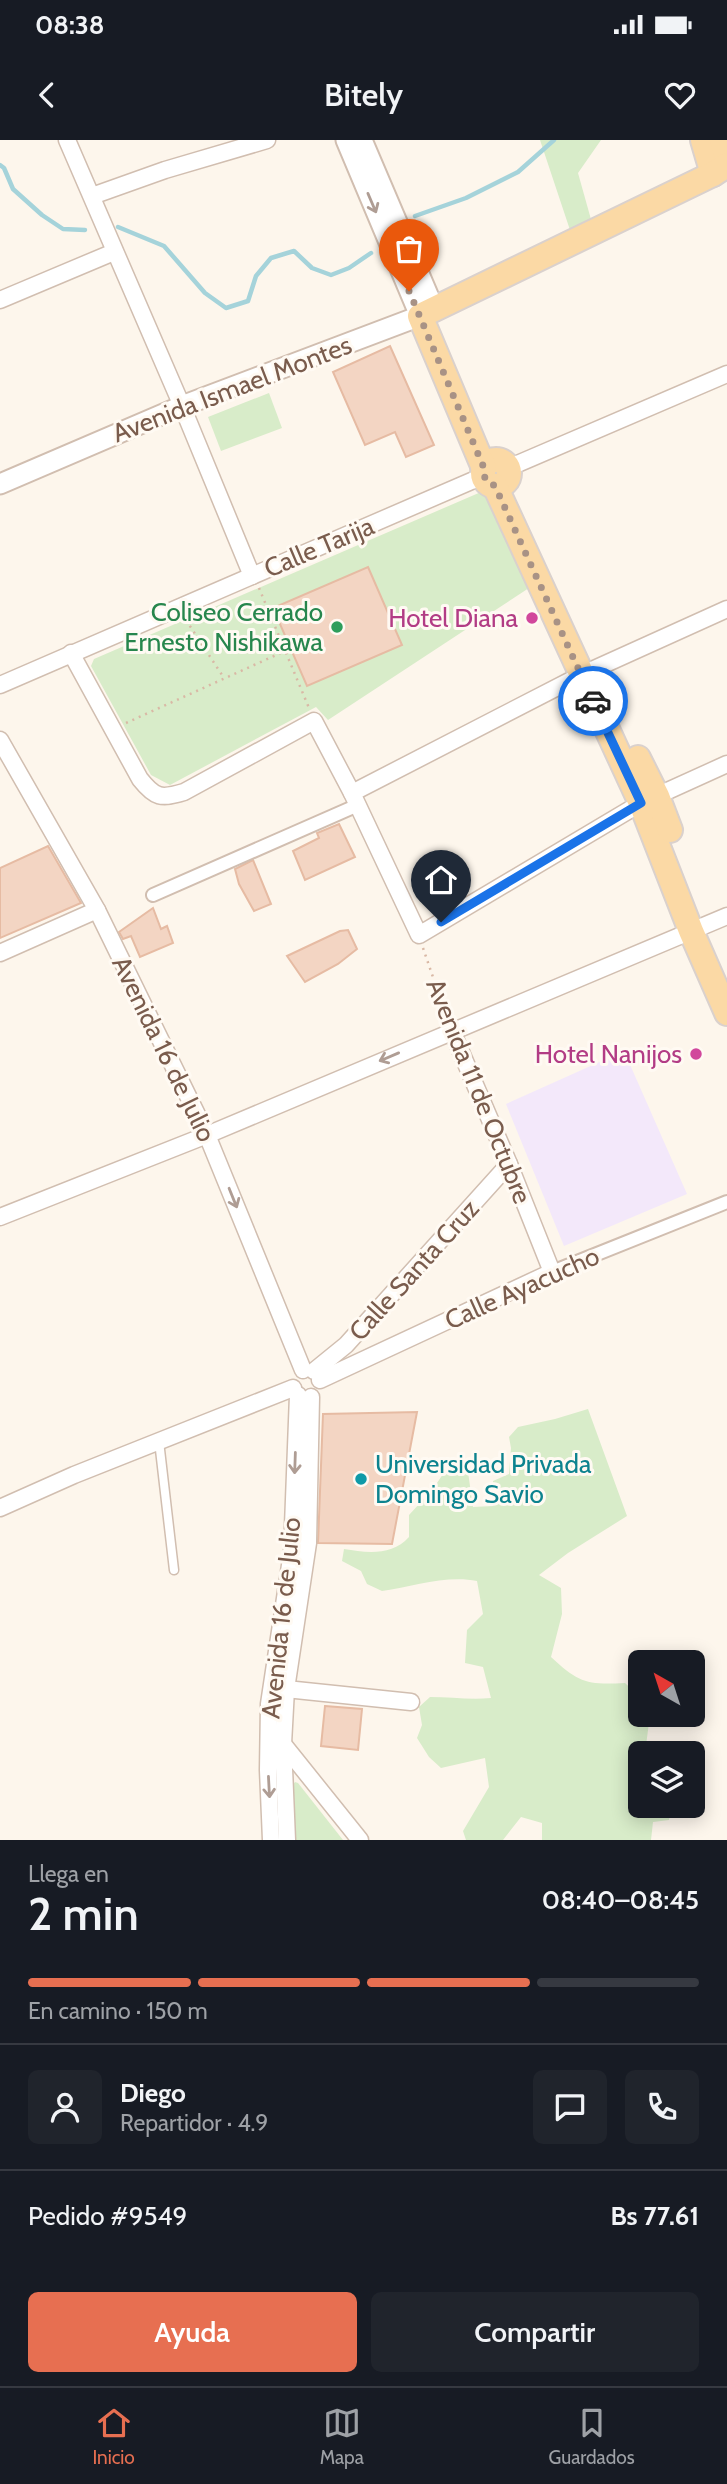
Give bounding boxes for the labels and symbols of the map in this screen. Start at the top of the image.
one-way arrow [367,192,380,213]
pin [379,219,439,291]
street label: Avenida Ismael Montes [108,329,356,449]
street label: Calle Tarija [259,509,379,584]
place label: Coliseo Cerrado Ernesto Nishikawa [124,596,324,658]
place label: Hotel Diana [388,602,519,634]
marker: Hotel Diana [524,610,540,626]
marker: Coliseo Cerrado Ernesto Nishikawa [329,619,345,635]
courier [558,666,628,736]
pin [411,850,471,922]
street label: Avenida 16 de Julio [105,951,223,1147]
street label: Avenida 11 de Octubre [419,974,539,1208]
place label: Hotel Nanijos [535,1038,682,1070]
marker: Hotel Nanijos [688,1046,704,1062]
one-way arrow [379,1052,400,1065]
one-way arrow [227,1187,240,1209]
street label: Calle Santa Cruz [342,1193,486,1347]
street label: Calle Ayacucho [440,1240,604,1336]
place label: Universidad Privada Domingo Savio [375,1448,592,1510]
one-way arrow [289,1452,302,1475]
marker: Universidad Privada Domingo Savio [353,1471,369,1487]
street label: Avenida 16 de Julio [255,1516,307,1720]
north arrow [628,1650,705,1727]
one-way arrow [262,1775,275,1798]

